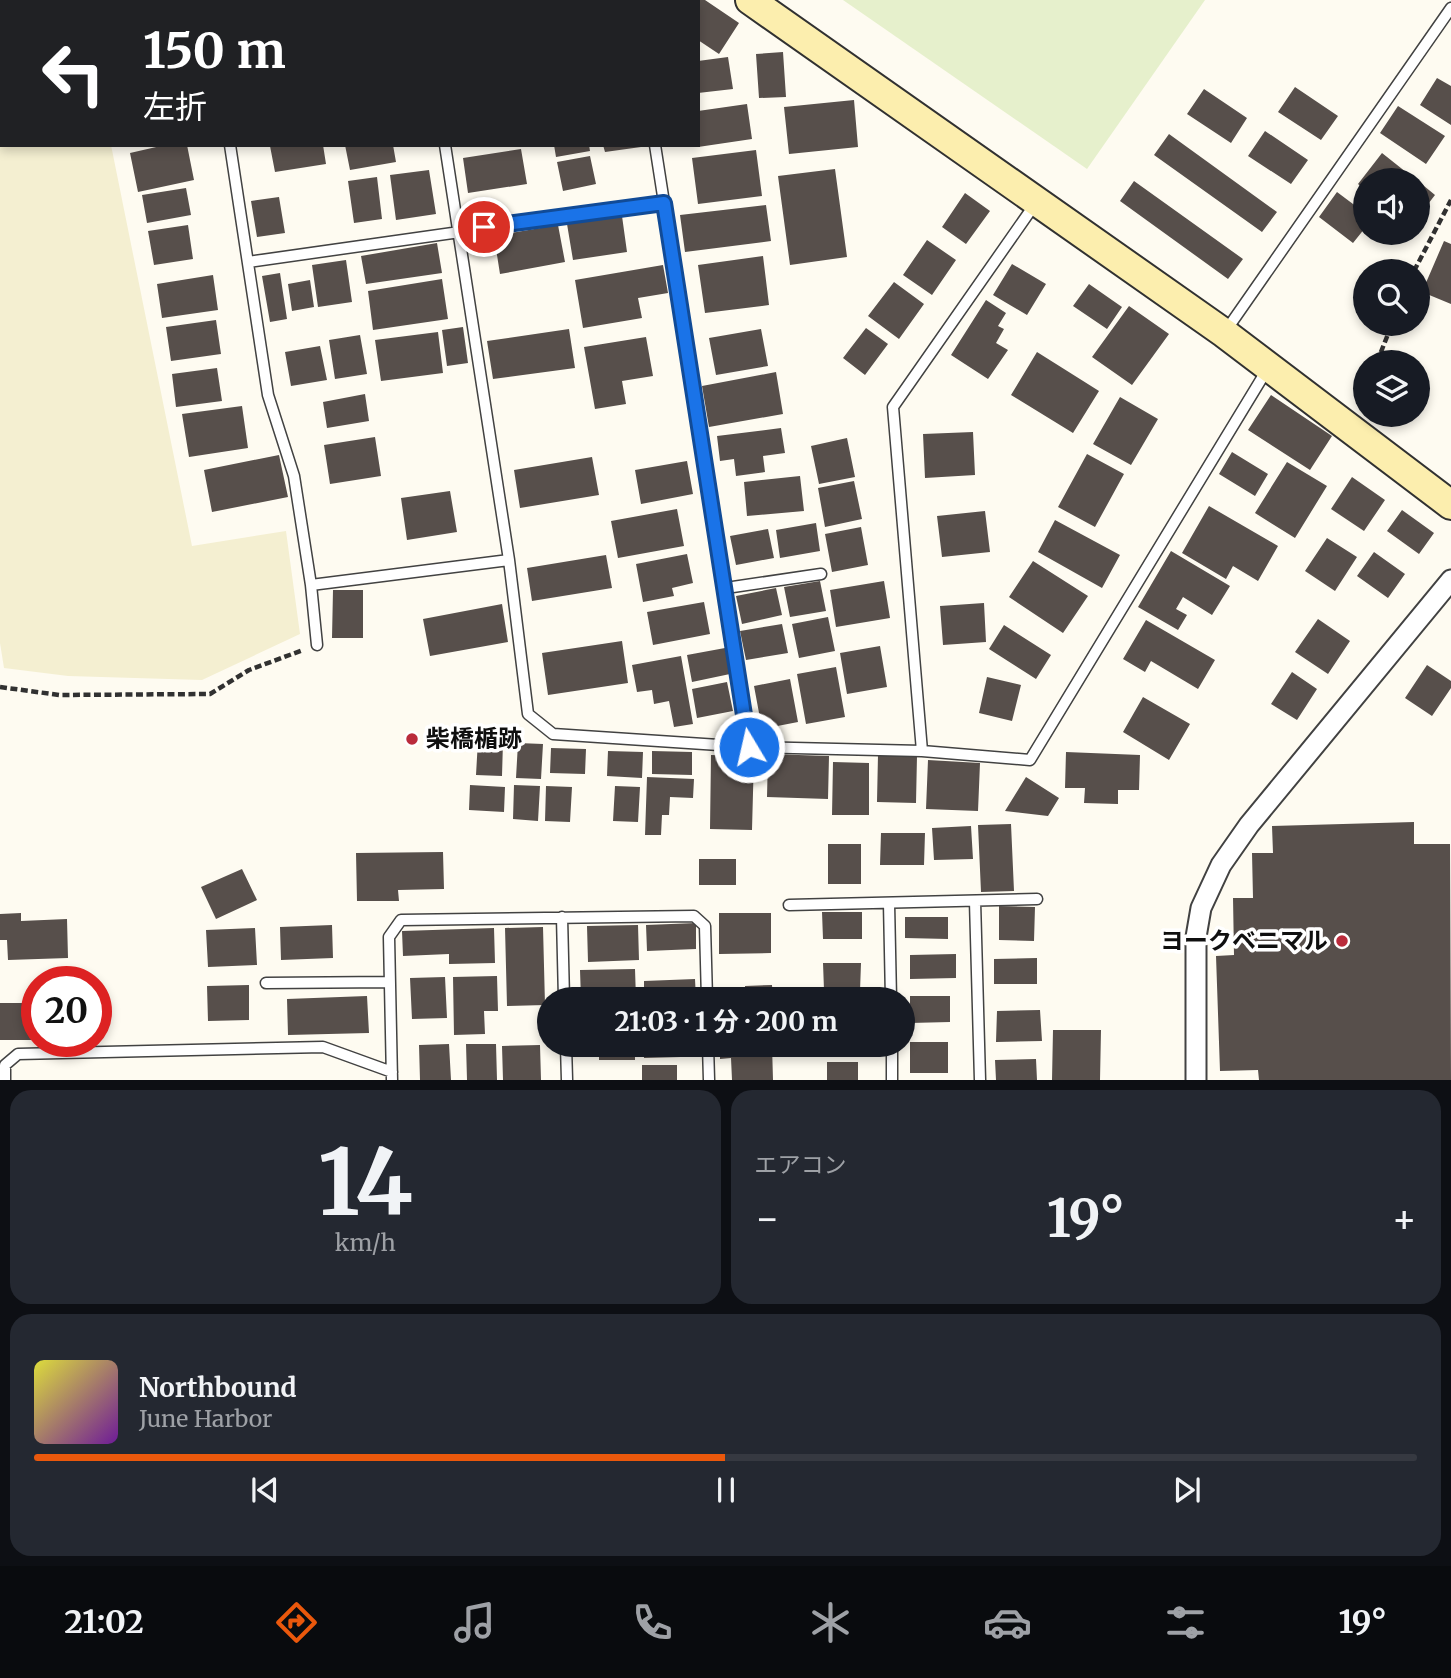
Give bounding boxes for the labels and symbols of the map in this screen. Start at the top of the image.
pin [454,197,514,257]
position arrow [712,710,786,784]
place label: 柴橋楯跡 [426,723,522,754]
marker: 柴橋楯跡 [404,731,420,747]
place label: ヨークベニマル [1160,925,1328,956]
marker: ヨークベニマル [1334,933,1350,949]
speed limit sign: 20 [21,966,112,1057]

